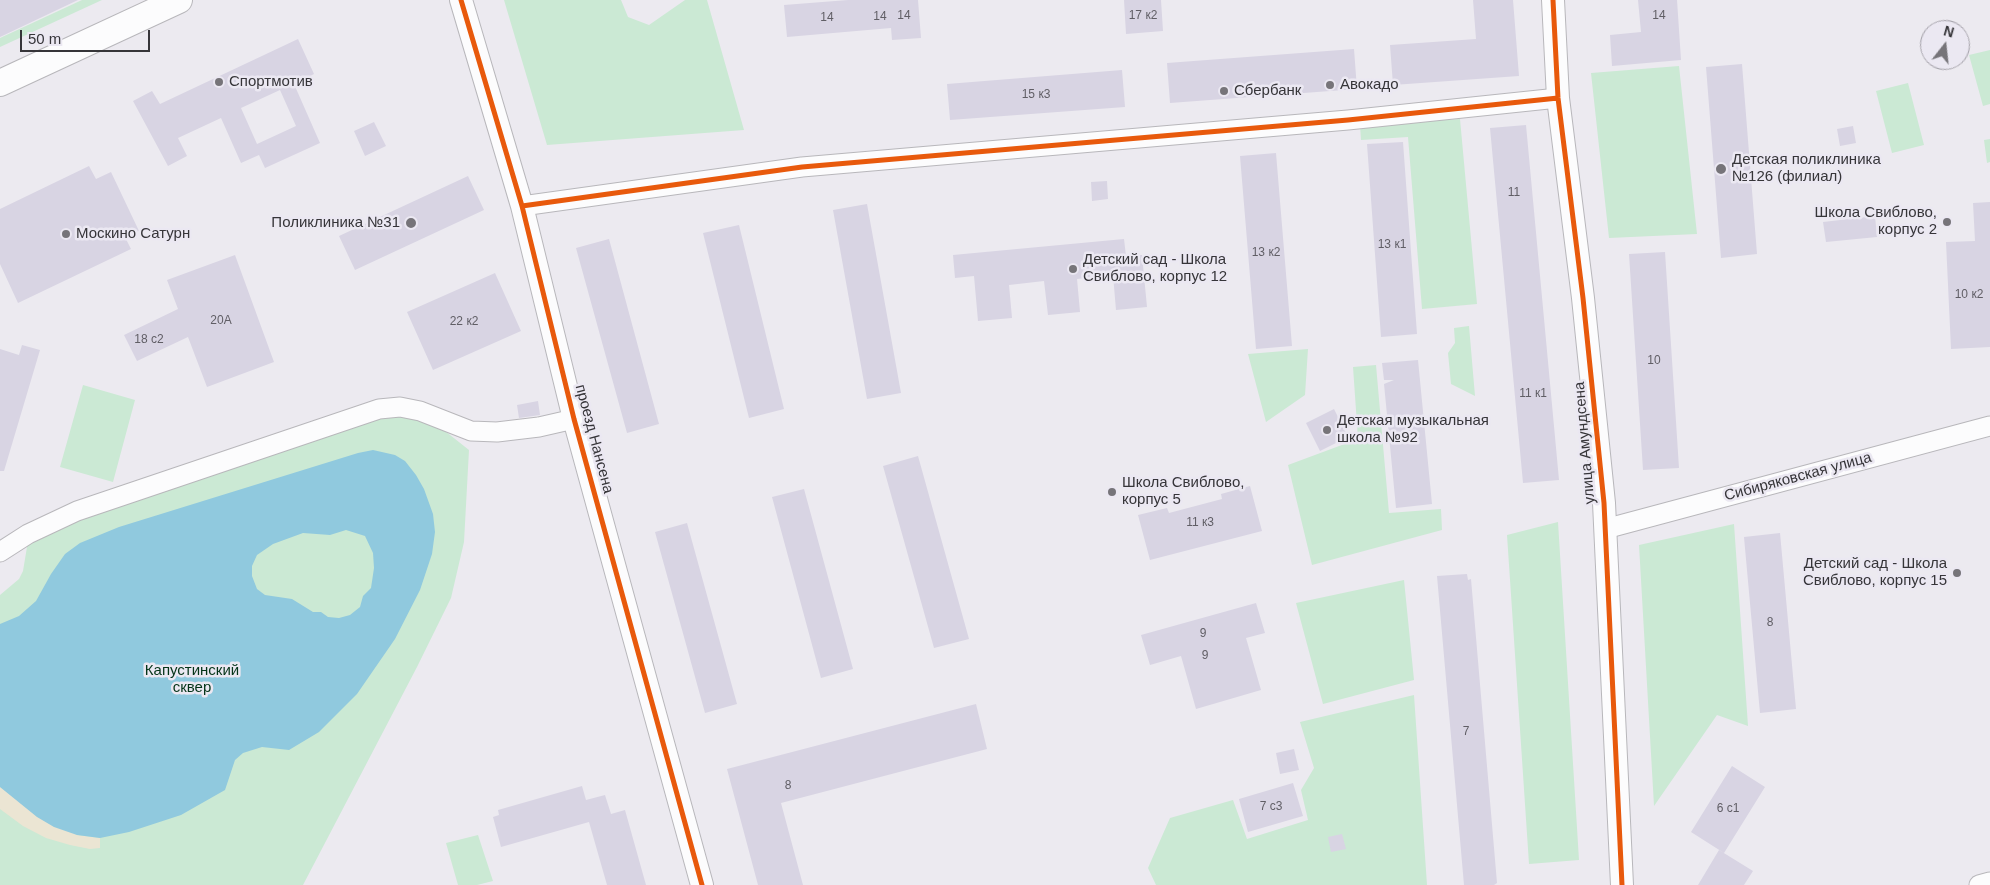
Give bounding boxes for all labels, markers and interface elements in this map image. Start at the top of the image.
house number: 14 [897,9,911,23]
house number: 17 к2 [1129,9,1157,23]
house number: 14 [1652,9,1666,23]
house number: 14 [873,10,887,24]
house number: 14 [820,11,834,25]
scale bar [22,20,152,52]
north arrow [1920,20,1970,70]
text: N [1942,22,1956,41]
text: 50 m [28,30,61,47]
place label: Спортмотив [229,73,313,91]
marker: Спортмотив [213,76,225,88]
place label: Авокадо [1340,76,1398,94]
marker: Авокадо [1324,79,1336,91]
place label: Сбербанк [1234,82,1301,100]
marker: Сбербанк [1218,85,1230,97]
house number: 15 к3 [1022,88,1050,102]
place label: Детская поликлиника №126 (филиал) [1732,151,1881,186]
marker: Детская поликлиника №126 (филиал) [1714,162,1728,176]
house number: 11 [1508,186,1520,200]
place label: Школа Свиблово, корпус 2 [1815,204,1937,239]
place label: Поликлиника №31 [271,214,400,232]
marker: Поликлиника №31 [404,216,418,230]
marker: Школа Свиблово, корпус 2 [1941,216,1953,228]
place label: Москино Сатурн [76,225,190,243]
marker: Москино Сатурн [60,228,72,240]
house number: 13 к1 [1378,238,1406,252]
house number: 13 к2 [1252,246,1280,260]
place label: Детский сад - Школа Свиблово, корпус 12 [1083,251,1227,286]
marker: Детский сад - Школа Свиблово, корпус 12 [1067,263,1079,275]
house number: 10 к2 [1955,288,1983,302]
house number: 20А [210,314,232,328]
house number: 22 к2 [450,315,478,329]
house number: 18 с2 [134,333,164,347]
house number: 10 [1647,354,1661,368]
street label: улица Амундсена [1571,381,1599,505]
street label: проезд Нансена [571,382,617,496]
house number: 11 к1 [1519,387,1547,401]
place label: Детская музыкальная школа №92 [1337,412,1489,447]
marker: Детская музыкальная школа №92 [1321,424,1333,436]
street label: Сибиряковская улица [1722,449,1874,505]
place label: Школа Свиблово, корпус 5 [1122,474,1244,509]
marker: Школа Свиблово, корпус 5 [1106,486,1118,498]
house number: 11 к3 [1186,516,1214,530]
place label: Детский сад - Школа Свиблово, корпус 15 [1803,555,1947,590]
marker: Детский сад - Школа Свиблово, корпус 15 [1951,567,1963,579]
house number: 8 [1767,616,1773,630]
house number: 9 [1200,627,1206,641]
house number: 9 [1202,649,1208,663]
park label: Капустинский сквер [145,662,239,697]
house number: 7 [1463,725,1469,739]
house number: 8 [785,779,791,793]
house number: 7 с3 [1260,800,1282,814]
house number: 6 с1 [1717,802,1739,816]

